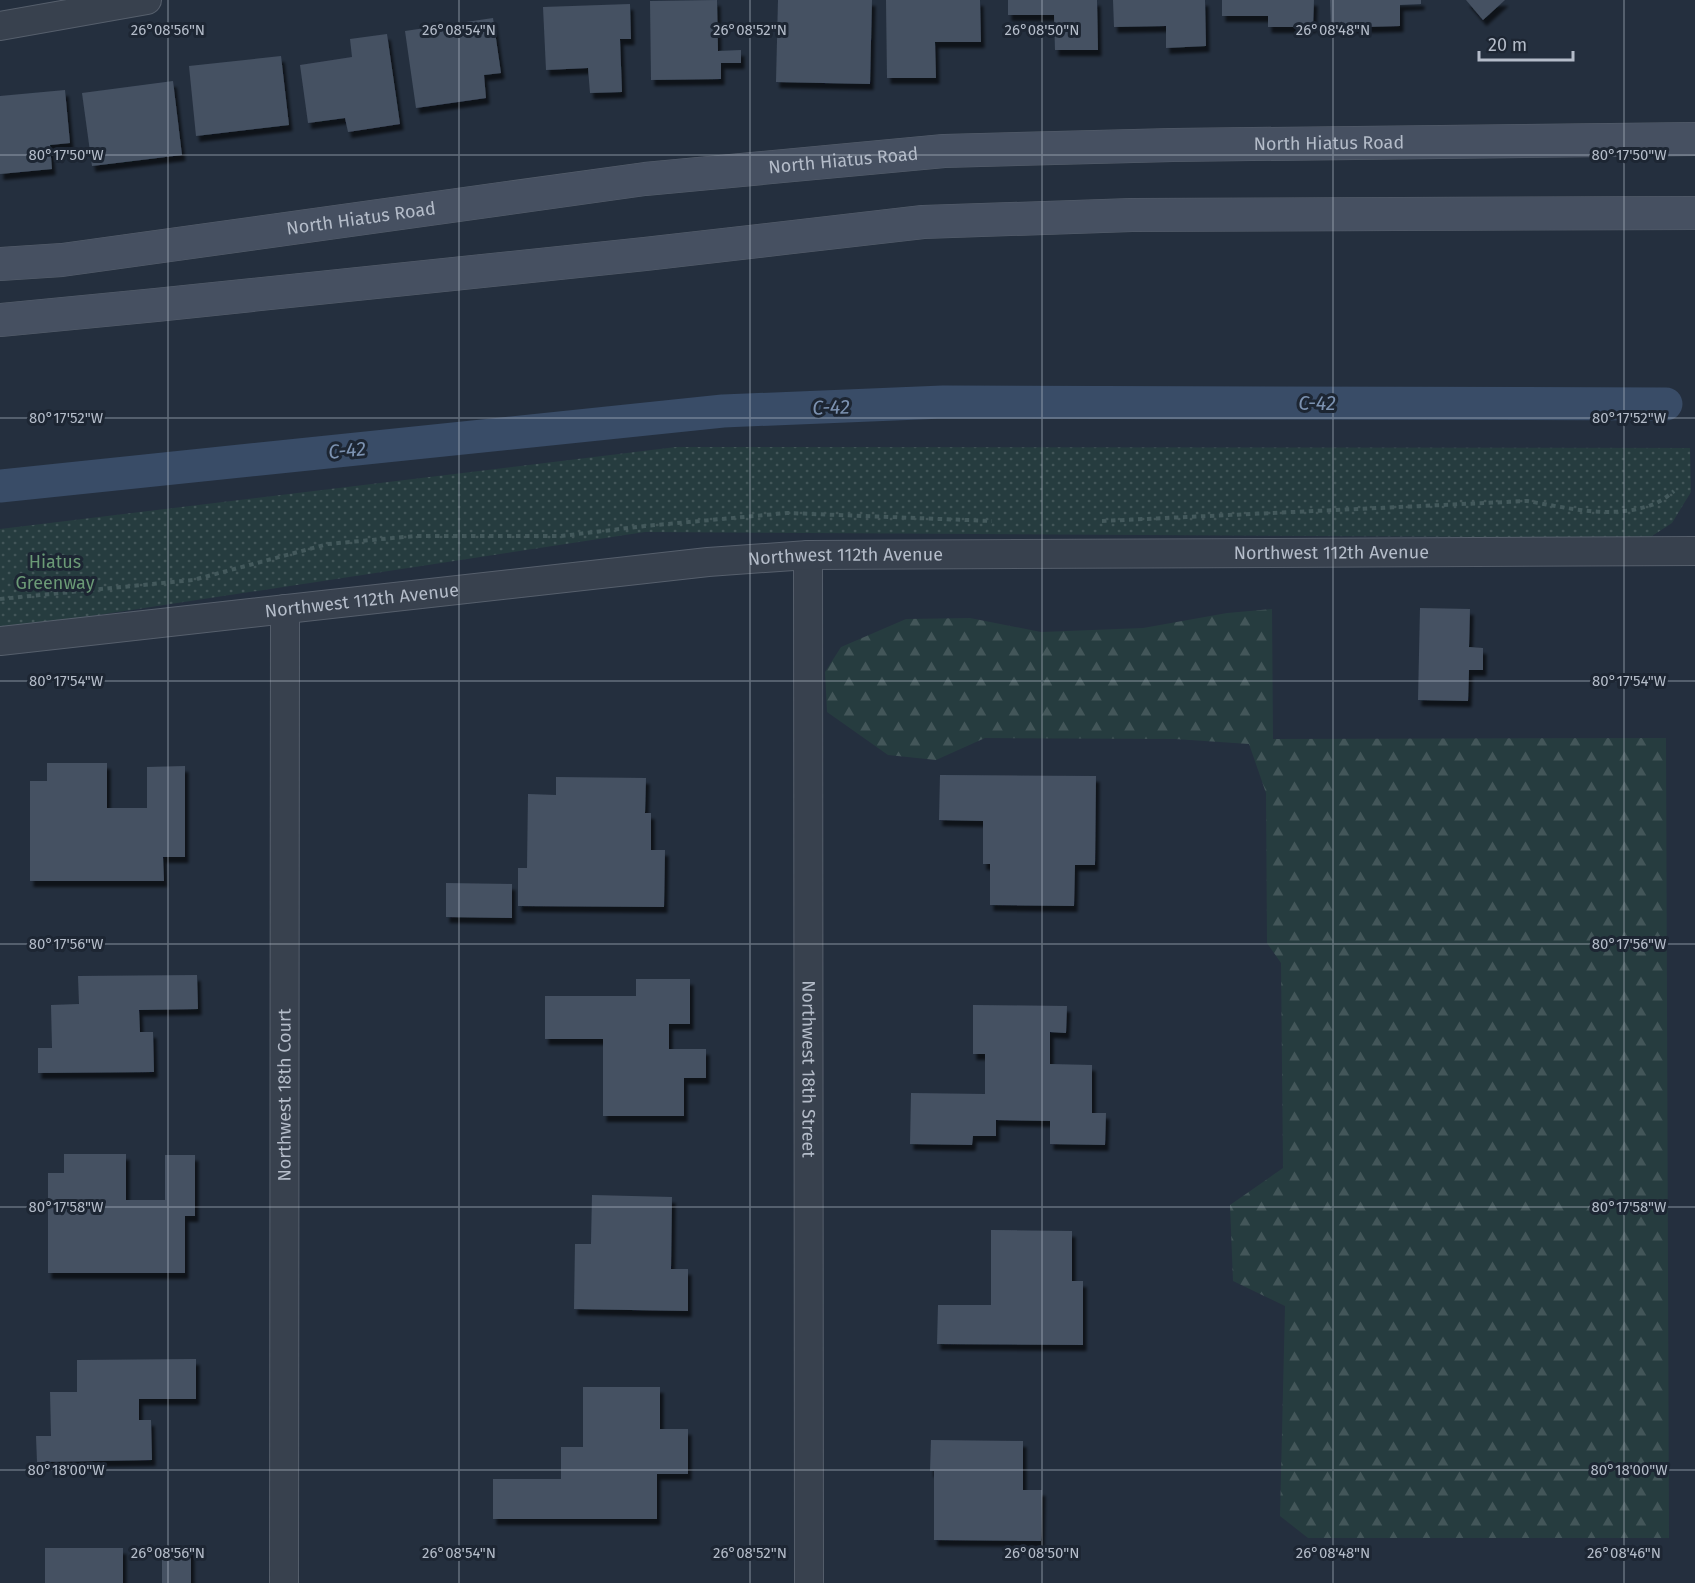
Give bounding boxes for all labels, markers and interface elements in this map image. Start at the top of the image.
text: 26°08'56"N [131,21,205,39]
text: 26°08'54"N [422,21,496,39]
text: 26°08'52"N [713,21,787,39]
text: 26°08'50"N [1005,21,1079,39]
text: 26°08'48"N [1296,21,1370,39]
scale bar [1479,24,1574,62]
text: 20 m [1488,34,1527,56]
street label: North Hiatus Road [1254,131,1404,155]
street label: North Hiatus Road [767,142,919,178]
text: 80°17'50"W [28,146,104,164]
text: 80°17'50"W [1591,146,1667,164]
street label: North Hiatus Road [285,197,437,240]
water label: C-42 [1298,391,1336,415]
water label: C-42 [812,394,850,420]
text: 80°17'52"W [29,409,104,427]
text: 80°17'52"W [1592,409,1667,427]
water label: C-42 [327,436,367,464]
street label: Northwest 112th Avenue [1234,541,1429,564]
street label: Northwest 112th Avenue [747,543,943,570]
park label: Hiatus Greenway [15,551,95,594]
street label: Northwest 112th Avenue [264,579,460,622]
text: 80°17'54"W [29,672,104,690]
text: 80°17'54"W [1592,672,1667,690]
text: 80°17'56"W [29,935,104,953]
text: 80°17'56"W [1592,935,1667,953]
street label: Northwest 18th Street [797,980,820,1158]
street label: Northwest 18th Court [273,1008,296,1182]
text: 80°17'58"W [29,1198,104,1216]
text: 80°17'58"W [1592,1198,1667,1216]
text: 80°18'00"W [27,1461,105,1479]
text: 80°18'00"W [1590,1461,1668,1479]
text: 26°08'56"N [131,1544,205,1562]
text: 26°08'54"N [422,1544,496,1562]
text: 26°08'52"N [713,1544,787,1562]
text: 26°08'50"N [1005,1544,1079,1562]
text: 26°08'48"N [1296,1544,1370,1562]
text: 26°08'46"N [1587,1544,1661,1562]

